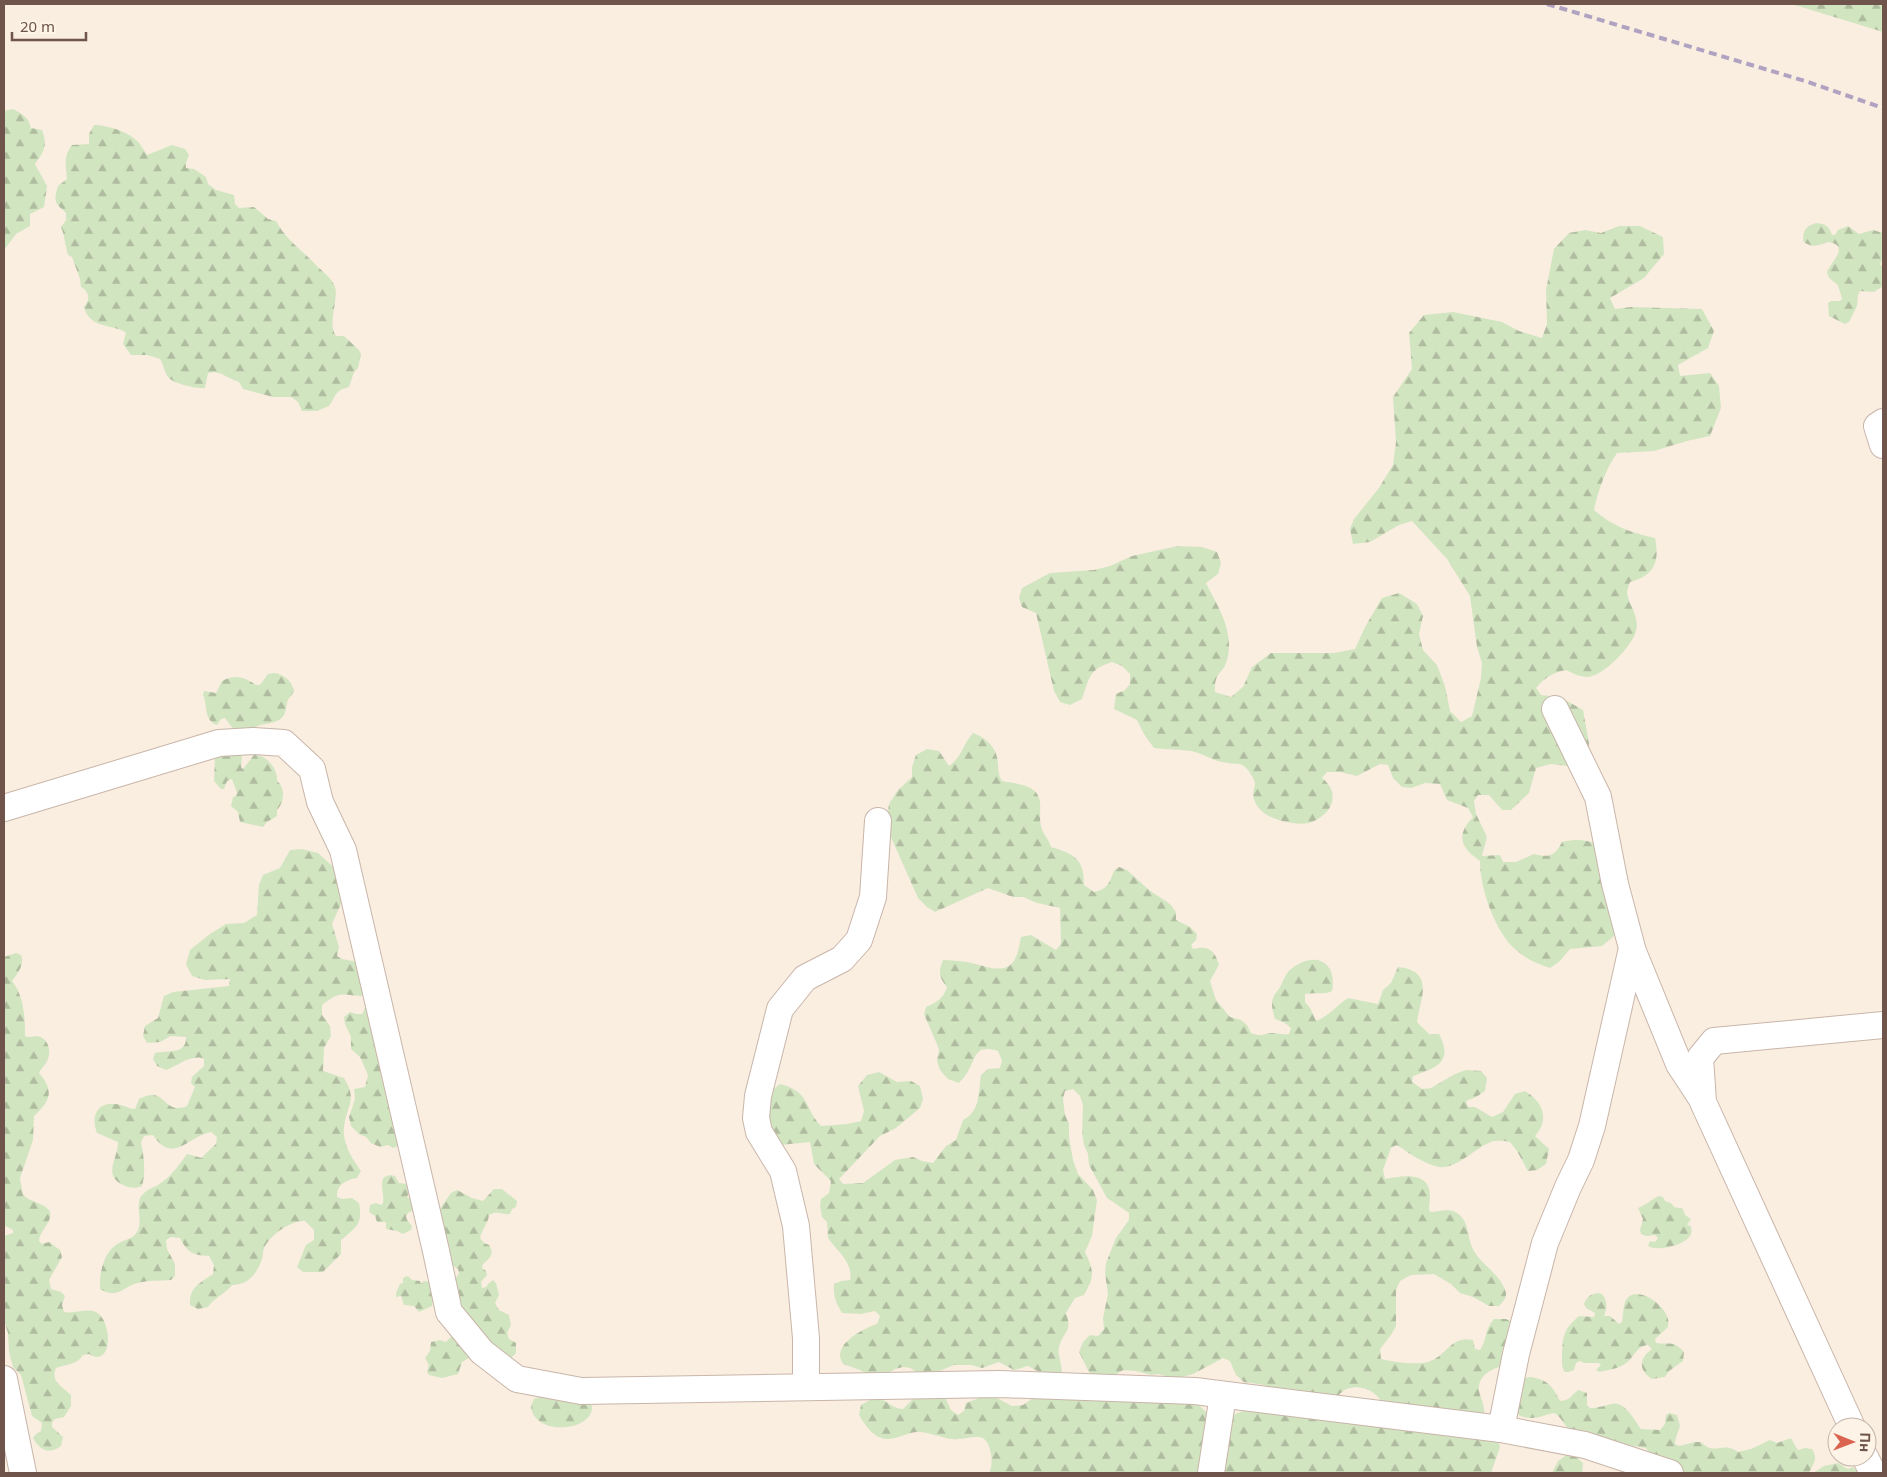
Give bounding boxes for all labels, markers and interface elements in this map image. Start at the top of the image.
scale bar [12,10,86,42]
text: 20 m [20,16,55,36]
north arrow [1827,1417,1877,1467]
text: Пн [1856,1432,1875,1452]

